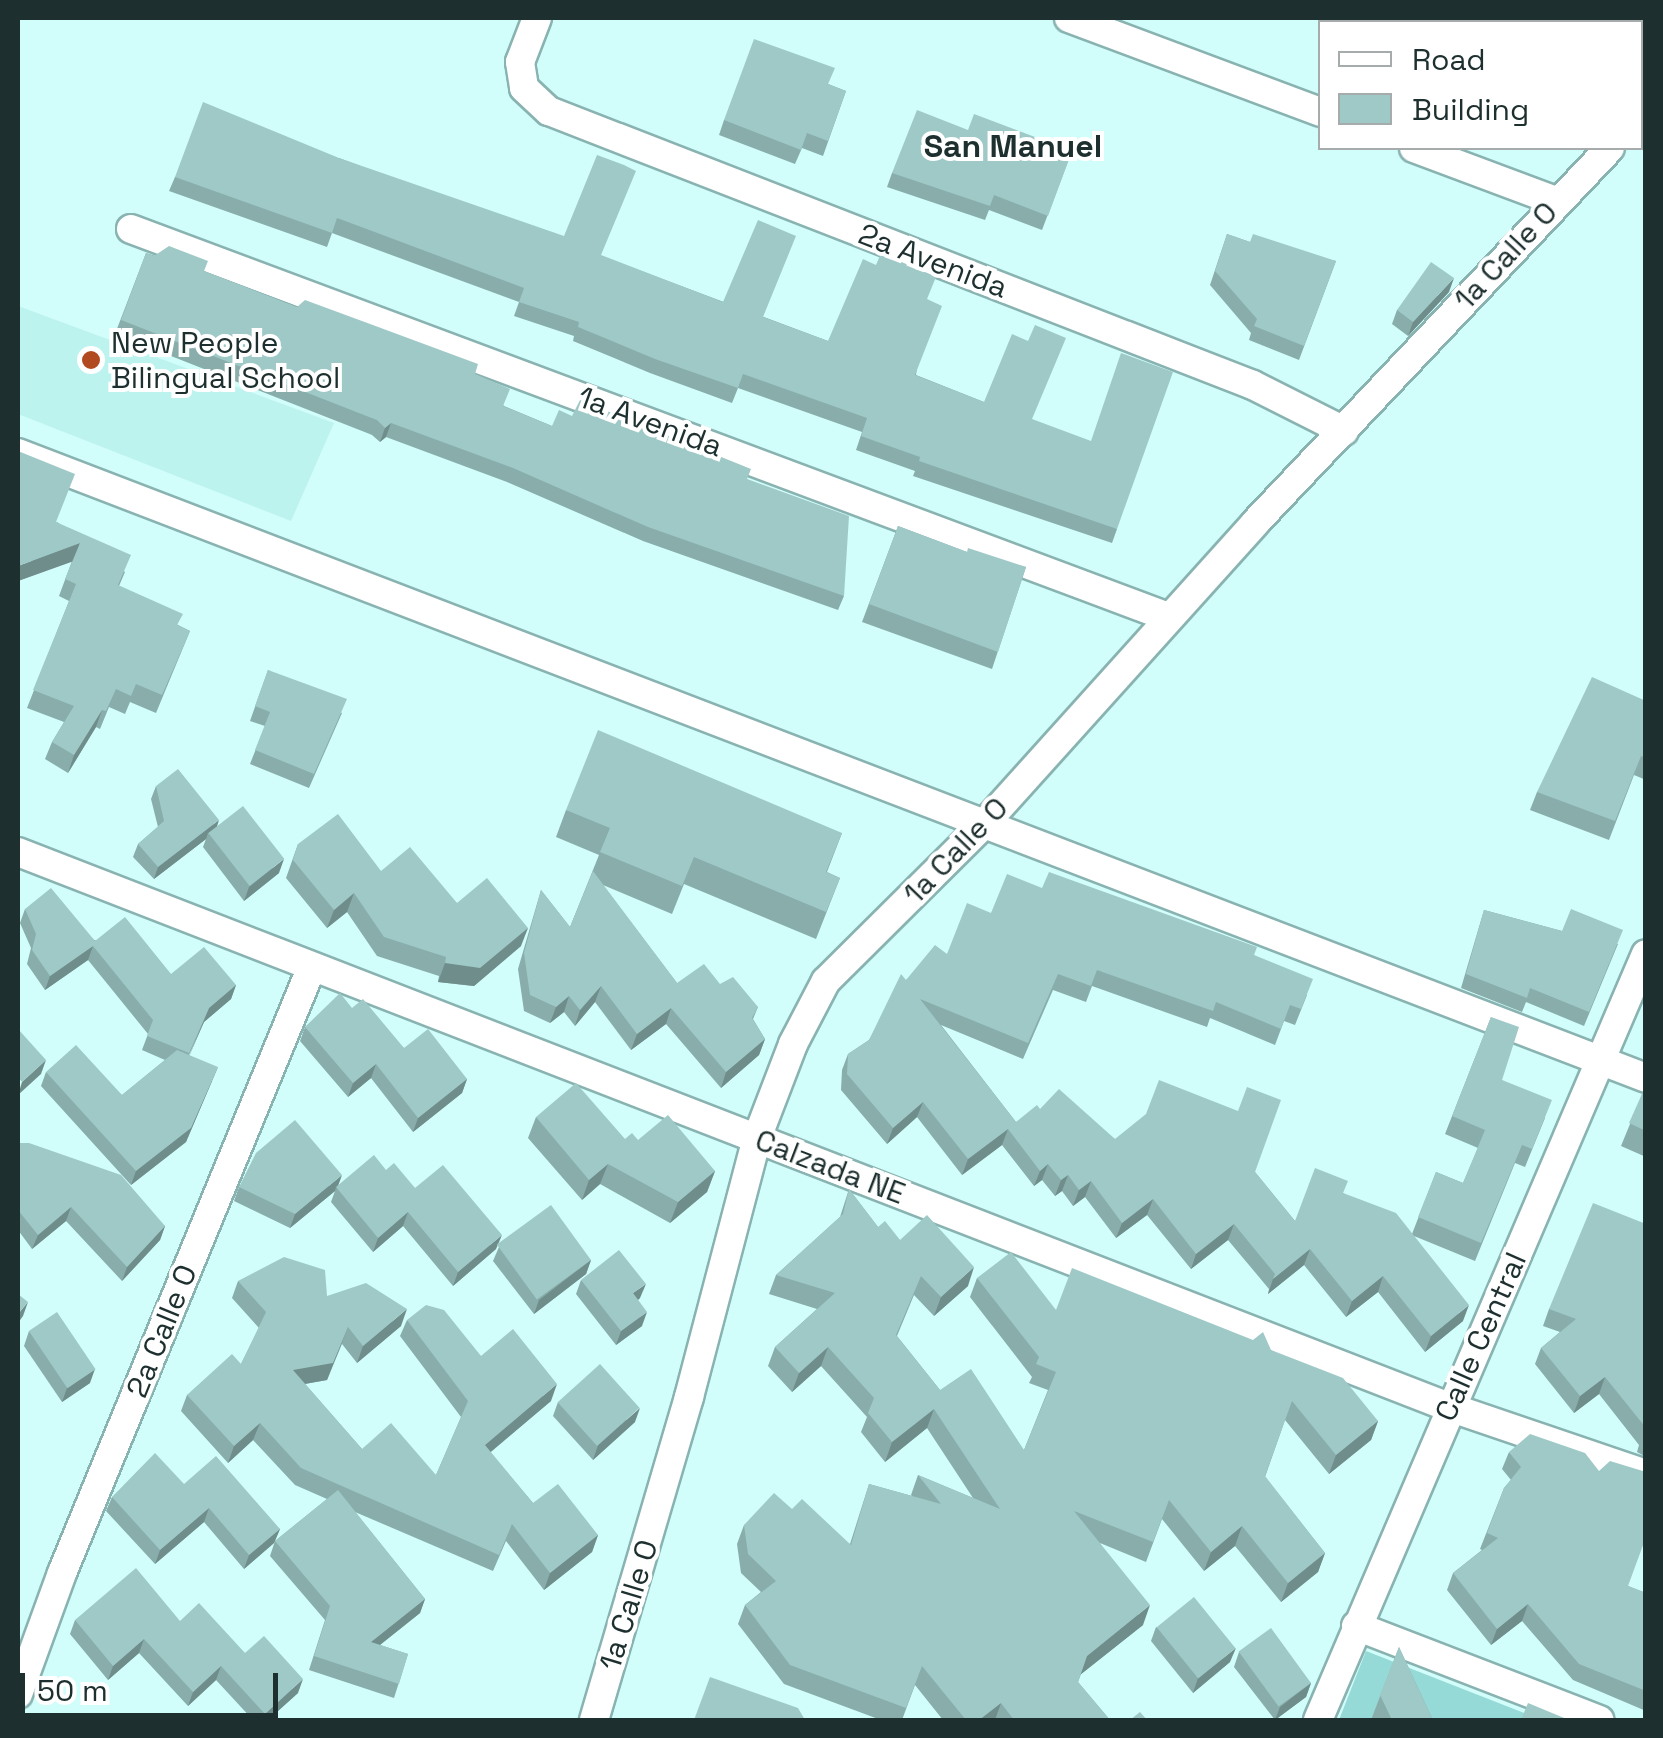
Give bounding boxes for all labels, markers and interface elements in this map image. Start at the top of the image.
legend [1318,20,1643,150]
text: Road [1412,40,1486,79]
text: Building [1412,90,1529,129]
district label: San Manuel [924,127,1102,165]
street label: 1a Calle O [1447,195,1565,317]
street label: 2a Avenida [853,216,1013,306]
place label: New People Bilingual School [111,325,340,396]
marker: New People Bilingual School [80,349,102,371]
street label: 1a Avenida [573,379,727,465]
street label: 1a Calle O [896,790,1016,912]
street label: Calzada NE [750,1122,910,1212]
street label: Calle Central [1428,1247,1534,1427]
street label: 2a Calle O [119,1259,205,1403]
street label: 1a Calle O [592,1536,666,1674]
scale bar [25,1653,282,1715]
text: 50 m [37,1671,108,1710]

